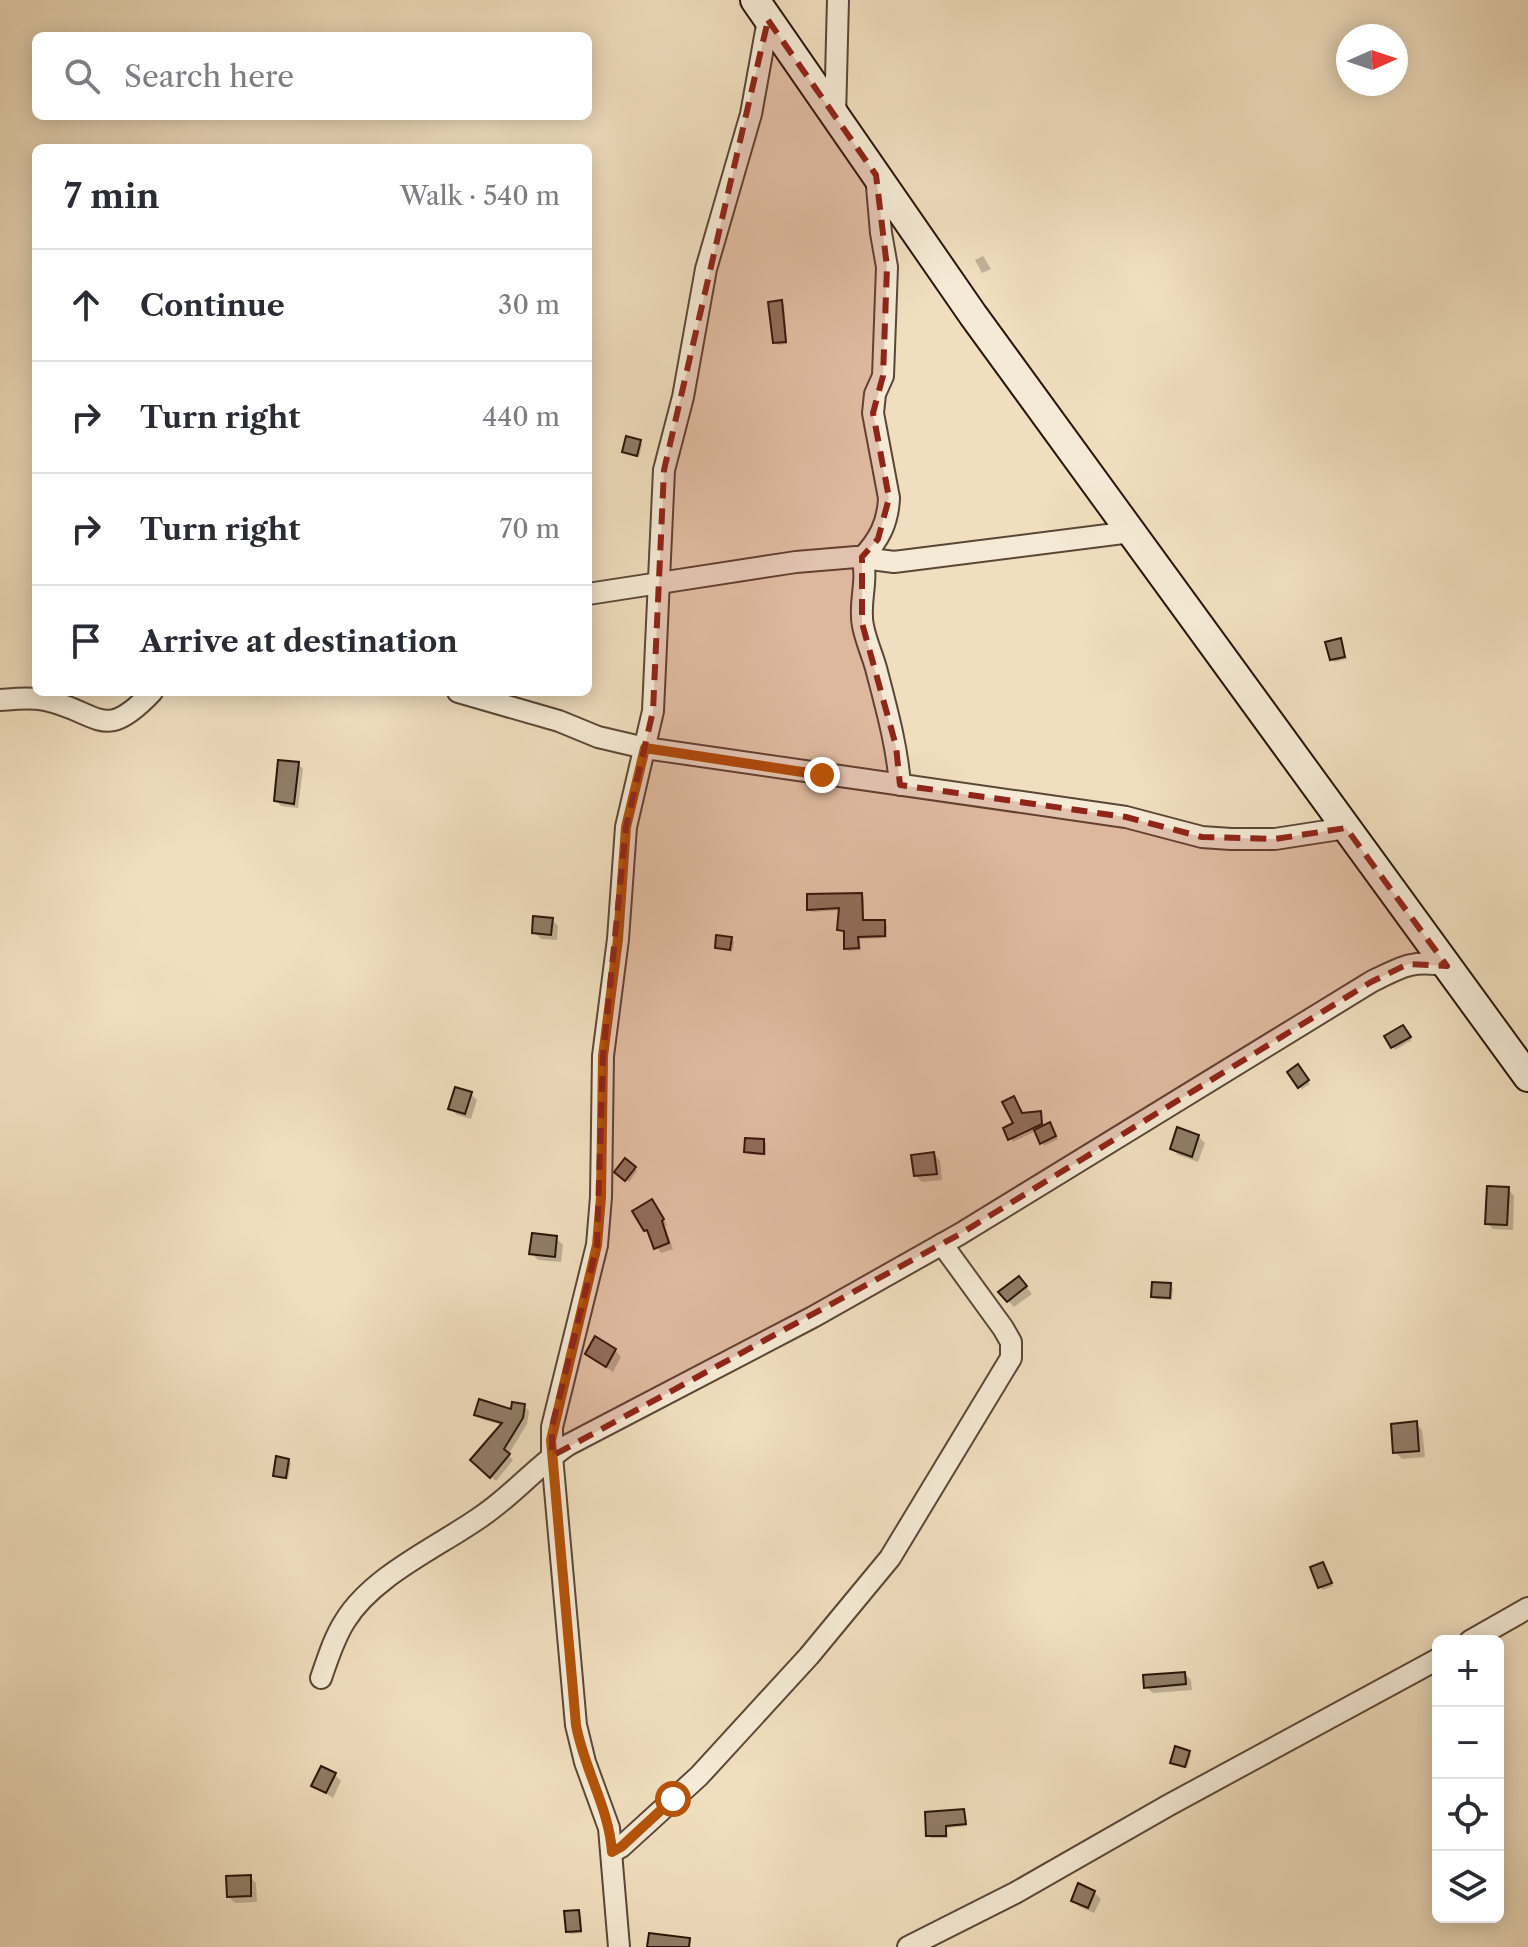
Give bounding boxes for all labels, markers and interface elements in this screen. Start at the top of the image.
north arrow [1336,24,1408,96]
search box [32,32,592,120]
icon: search [60,54,104,98]
text: Search here [124,58,294,95]
text: 7 min [64,175,160,217]
text: Walk · 540 m [400,180,560,212]
icon: ahead [64,283,108,327]
text: Continue [140,287,285,324]
text: 30 m [498,289,560,321]
icon: right [64,395,108,439]
text: Turn right [140,399,300,436]
text: 440 m [482,401,560,433]
icon: right [64,507,108,551]
text: Turn right [140,511,300,548]
text: 70 m [500,513,560,545]
icon: arrive [64,619,108,663]
text: Arrive at destination [140,623,458,660]
route end [804,757,840,793]
map controls [1432,1635,1504,1923]
button: + [1432,1635,1504,1707]
button: − [1432,1707,1504,1779]
button: locate [1432,1779,1504,1851]
route start [655,1781,691,1817]
button: layers [1432,1851,1504,1923]

